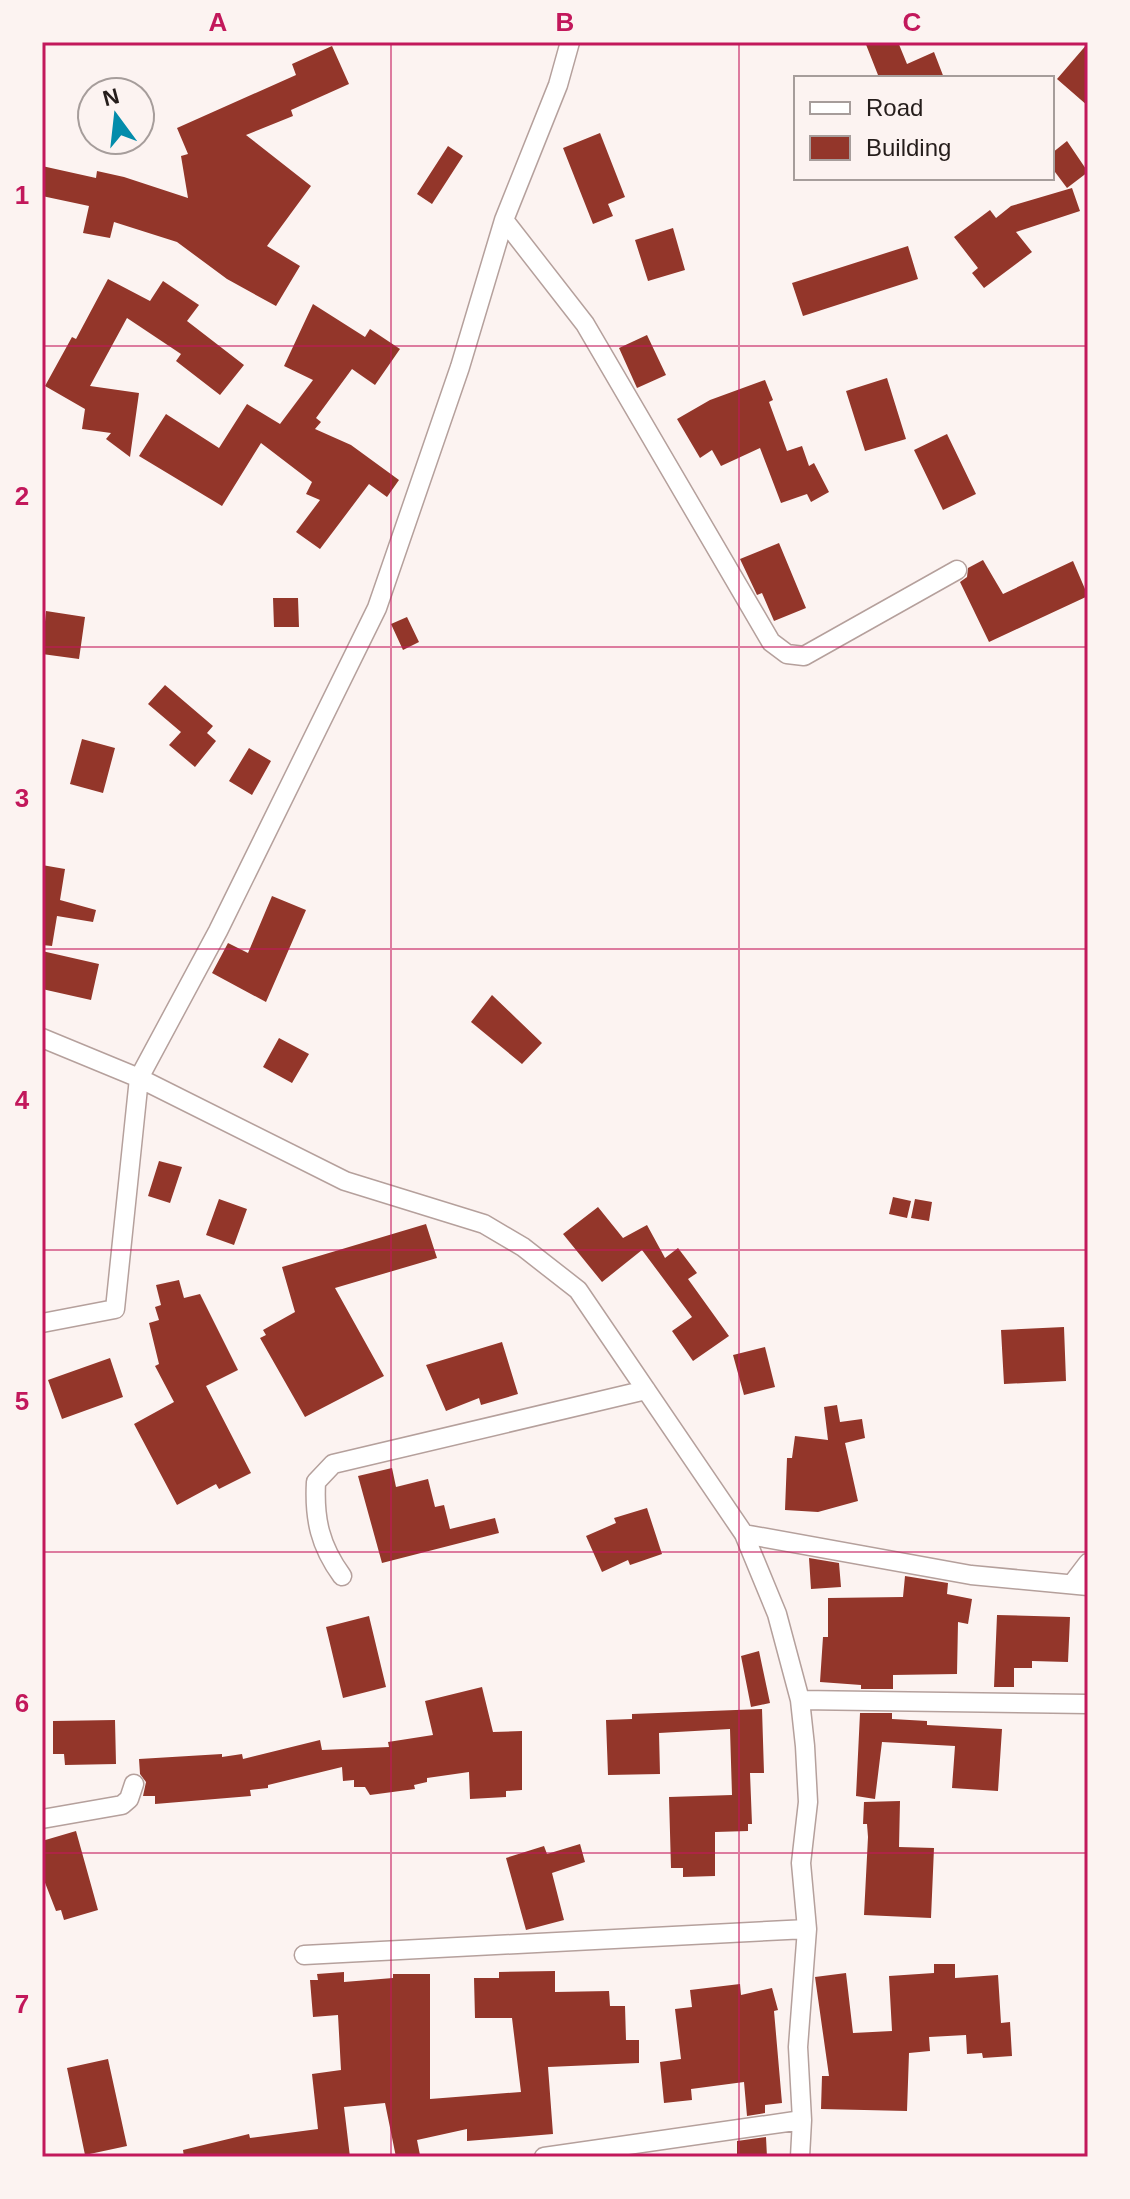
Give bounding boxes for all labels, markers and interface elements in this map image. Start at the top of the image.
text: A [209,7,228,37]
text: B [556,7,574,37]
text: C [903,7,922,37]
north arrow [76,76,156,156]
legend [794,76,1054,180]
text: N [100,83,122,111]
text: Road [866,94,923,121]
text: Building [866,134,951,161]
text: 1 [15,180,29,210]
text: 2 [15,481,29,511]
text: 3 [15,783,29,813]
text: 4 [15,1085,30,1115]
text: 5 [15,1386,29,1416]
text: 6 [15,1688,29,1718]
text: 7 [15,1989,29,2019]

